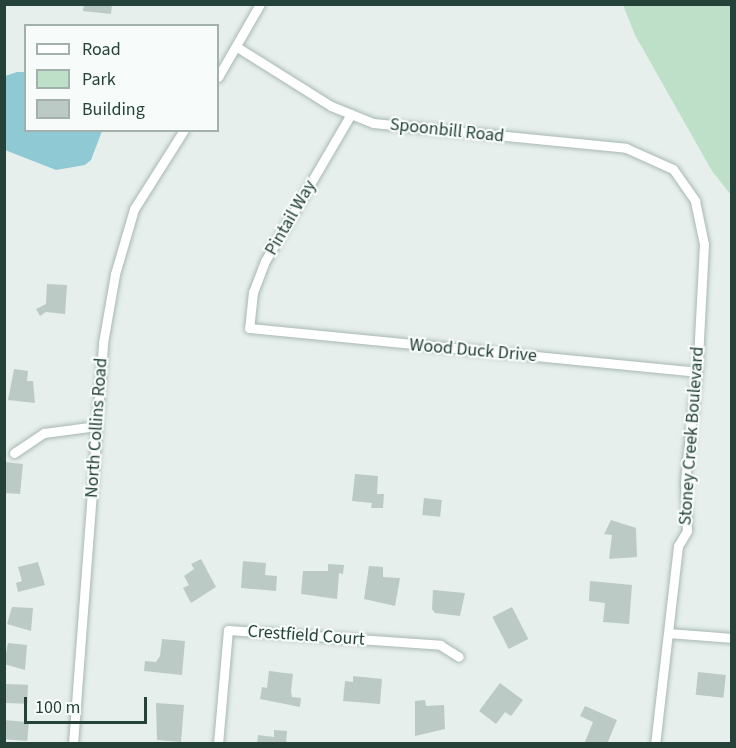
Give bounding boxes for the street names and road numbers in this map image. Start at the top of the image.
street label: Spoonbill Road [389,114,505,148]
street label: Pintail Way [261,177,321,259]
street label: Wood Duck Drive [408,335,538,367]
street label: Stoney Creek Boulevard [675,346,709,526]
street label: North Collins Road [81,357,113,499]
street label: Crestfield Court [247,621,365,651]

